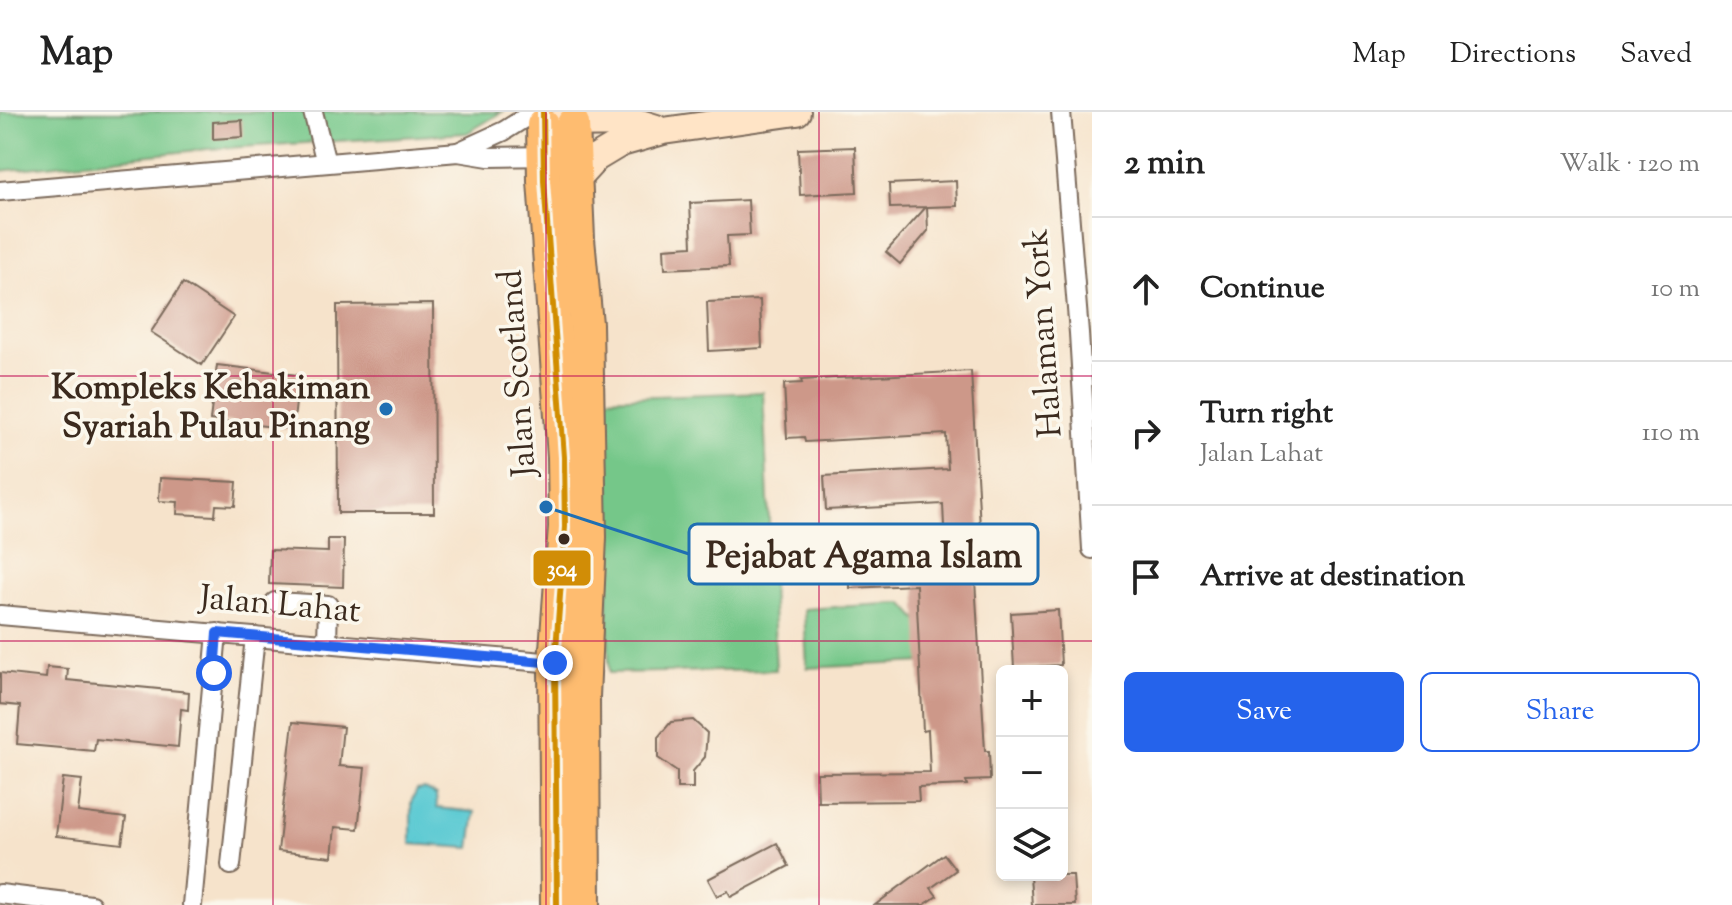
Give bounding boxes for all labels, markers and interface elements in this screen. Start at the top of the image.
text: Map [40,28,113,82]
text: Map [1352,35,1406,75]
text: Directions [1450,35,1576,75]
text: Saved [1620,35,1692,75]
text: 2 min [1124,140,1205,189]
text: Walk · 120 m [1560,146,1700,183]
street label: Halaman York [1013,227,1077,439]
icon: ahead [1124,267,1168,311]
street label: Jalan Scotland [487,268,551,480]
text: Continue [1200,268,1325,311]
text: 10 m [1651,271,1700,308]
place label: Kompleks Kehakiman Syariah Pulau Pinang [51,365,370,453]
text: Turn right [1200,393,1333,436]
marker: Kompleks Kehakiman Syariah Pulau Pinang [377,400,395,418]
icon: right [1124,411,1168,455]
text: 110 m [1642,415,1700,452]
text: Jalan Lahat [1200,436,1323,473]
callout: Pejabat Agama Islam [689,524,1038,584]
unlabelled marker [556,531,572,547]
text: Pejabat Agama Islam [706,532,1022,584]
line badge: 304 [532,549,592,587]
text: 304 [547,555,577,587]
icon: arrive [1124,555,1168,599]
text: Arrive at destination [1200,556,1465,599]
street label: Jalan Lahat [196,574,363,637]
route end [537,645,573,681]
route start [196,655,232,691]
map controls [996,665,1068,881]
button: + [996,665,1068,737]
button: Save [1124,672,1404,752]
button: Share [1420,672,1700,752]
button: − [996,737,1068,809]
button: layers [996,809,1068,881]

